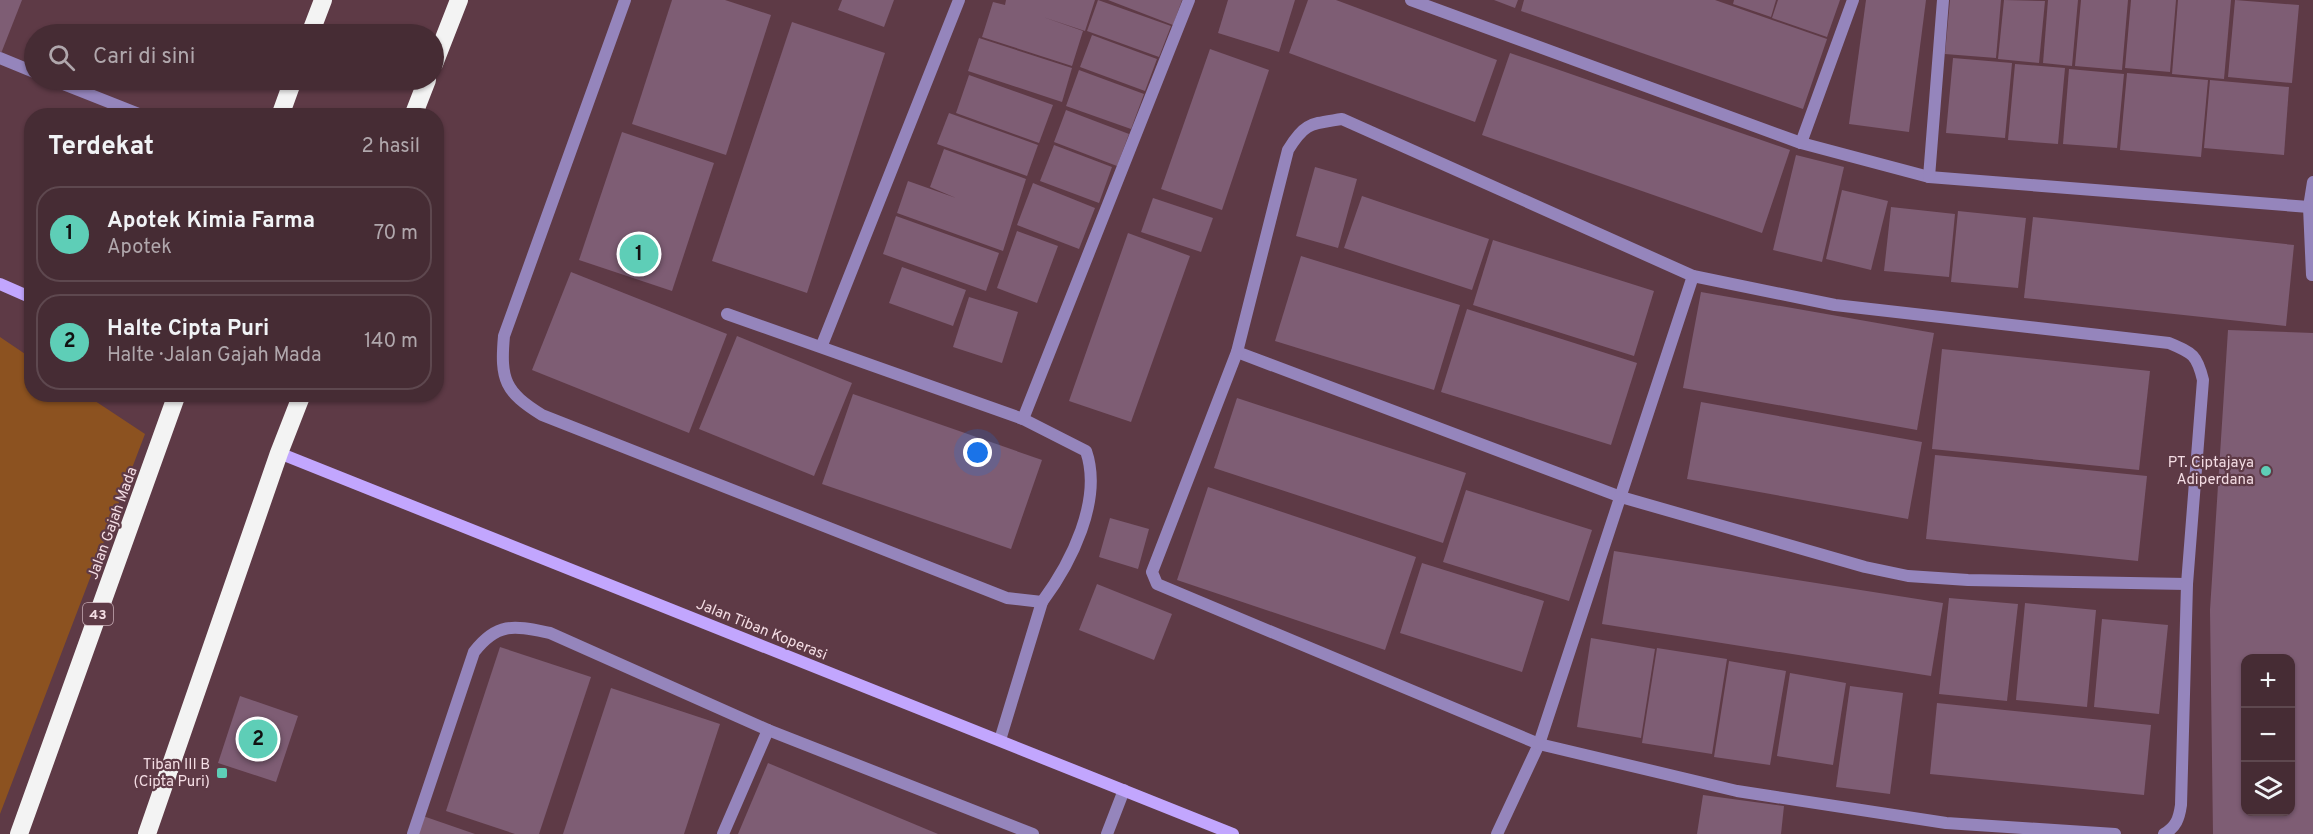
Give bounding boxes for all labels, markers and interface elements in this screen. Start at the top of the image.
search box [24,24,444,90]
icon: search [45,41,78,74]
text: Cari di sini [93,44,195,71]
text: Terdekat [48,131,154,164]
text: 2 hasil [361,134,420,160]
text: Apotek Kimia Farma [107,208,315,235]
text: 1 [66,221,74,247]
text: 70 m [374,221,418,247]
pin: 1 [620,232,658,276]
text: Apotek [107,235,172,261]
text: Halte Cipta Puri [107,316,269,343]
text: 2 [63,329,76,355]
text: 140 m [364,329,418,355]
text: Halte · Jalan Gajah Mada [107,343,322,369]
your location [963,438,992,467]
place label: PT. Ciptajaya Adiperdana [2168,454,2254,490]
marker: PT. Ciptajaya Adiperdana [2259,464,2273,478]
street label: Jalan Gajah Mada [84,465,143,582]
street label: Jalan Tiban Koperasi [693,595,830,665]
road number: 43 [83,603,113,625]
map controls [2241,654,2295,816]
button: + [2241,654,2295,708]
button: − [2241,708,2295,762]
pin: 2 [238,716,278,762]
place label: Tiban III B (Cipta Puri) [134,756,210,792]
button: layers [2241,762,2295,816]
marker: Tiban III B (Cipta Puri) [215,766,229,780]

